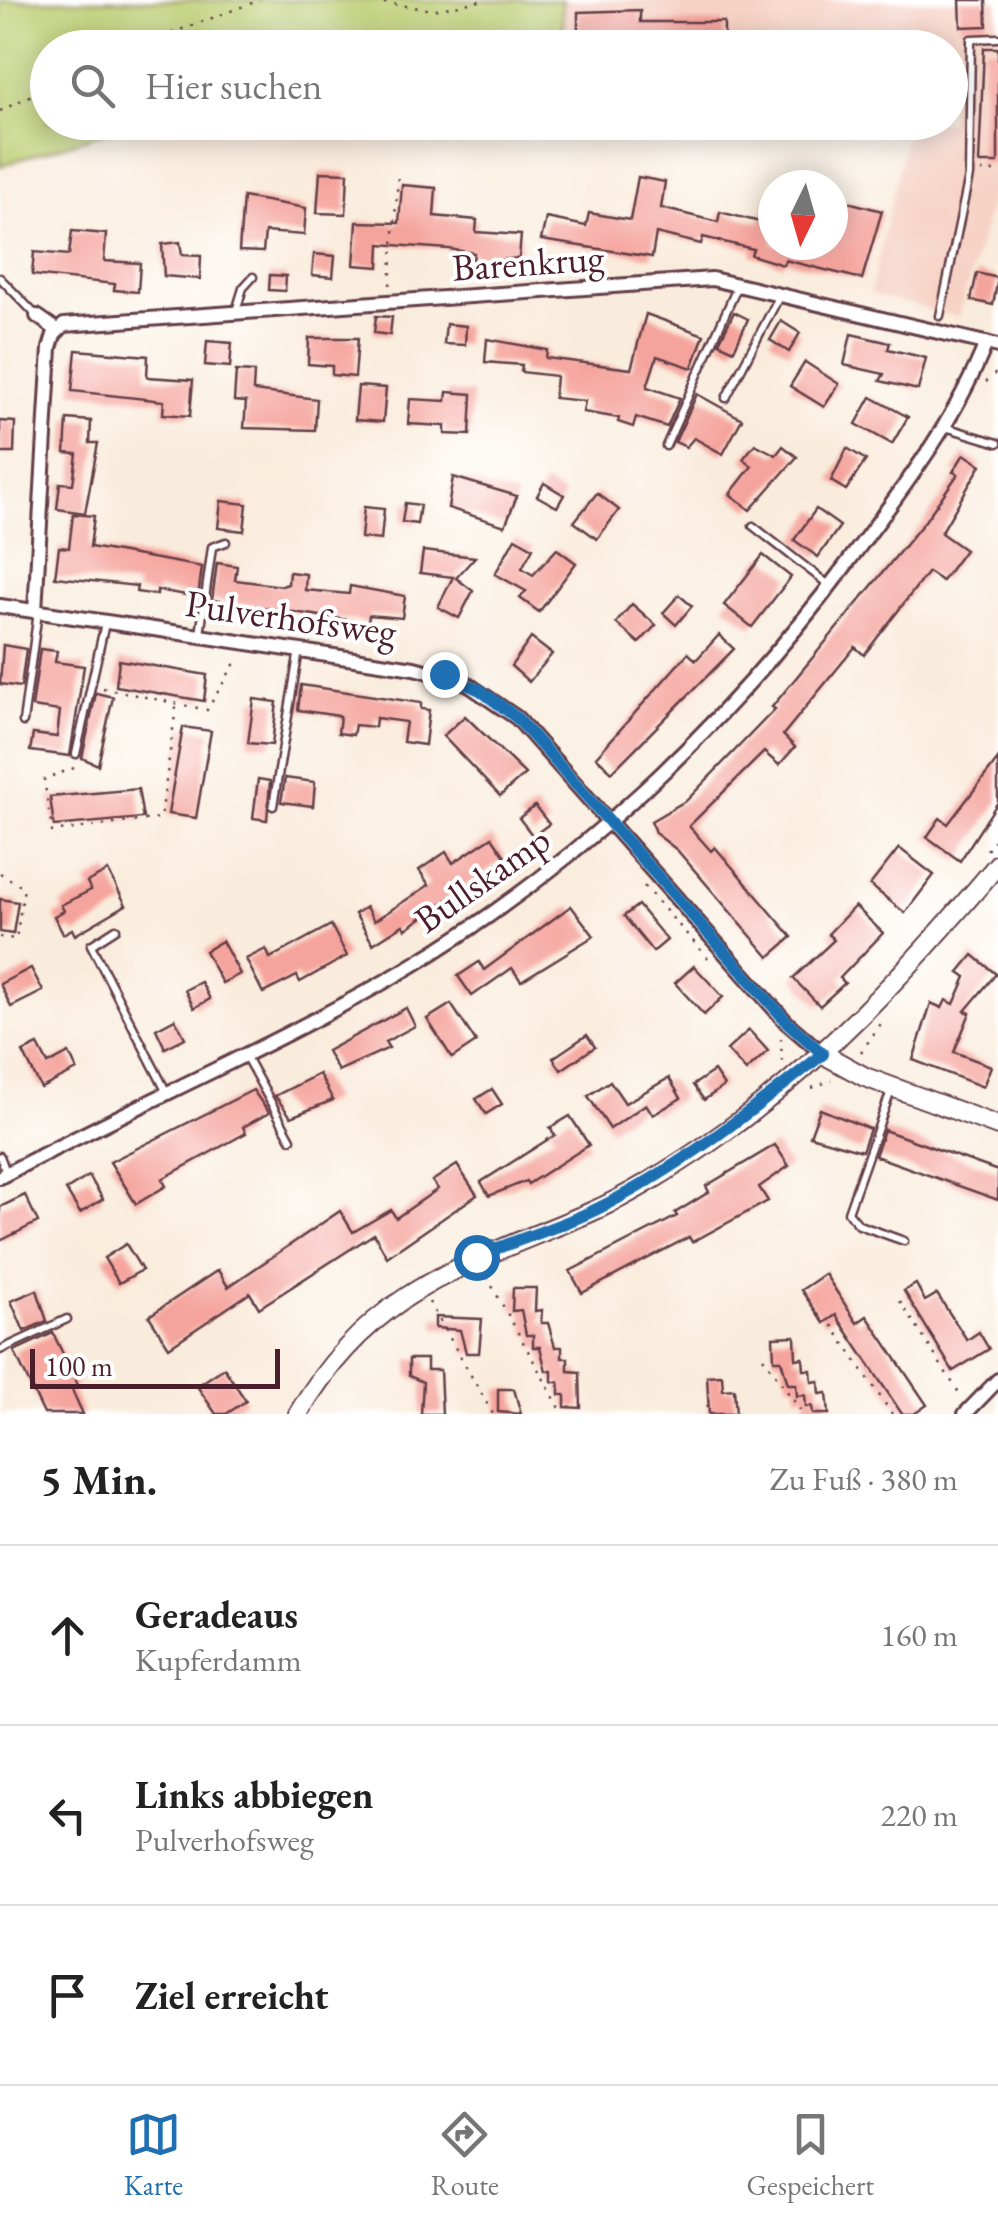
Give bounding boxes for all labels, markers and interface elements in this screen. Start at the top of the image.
search box [30,30,968,140]
icon: search [65,58,120,113]
text: Hier suchen [145,61,322,110]
north arrow [758,170,848,260]
street label: Barenkrug [450,232,606,292]
street label: Pulverhofsweg [182,578,400,656]
route end [422,652,468,698]
street label: Bullskamp [404,814,560,944]
route start [454,1235,500,1281]
scale bar [30,1344,280,1388]
text: 100 m [45,1348,113,1384]
text: 5 Min. [40,1452,157,1507]
text: Zu Fuß · 380 m [769,1458,958,1500]
text: Geradeaus [135,1590,298,1639]
icon: ahead [40,1608,95,1663]
text: 160 m [881,1614,958,1656]
text: Kupferdamm [135,1639,302,1681]
text: Links abbiegen [135,1770,373,1819]
icon: left [40,1788,95,1843]
text: 220 m [881,1794,958,1836]
text: Pulverhofsweg [135,1819,314,1861]
icon: arrive [40,1968,95,2023]
text: Ziel erreicht [135,1971,329,2020]
tab: Karte [124,2107,183,2203]
tab: Route [431,2107,499,2203]
tab: Gespeichert [747,2107,874,2203]

